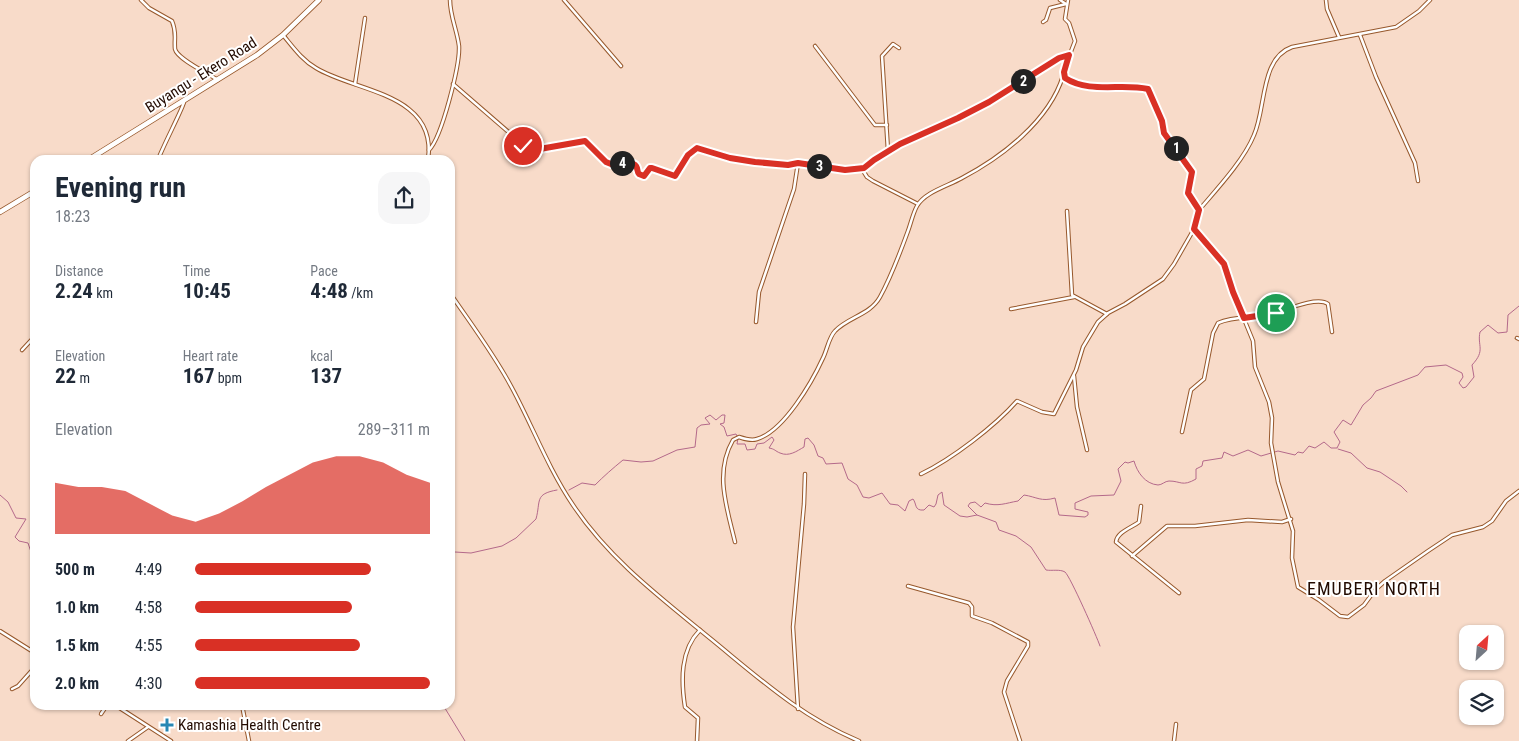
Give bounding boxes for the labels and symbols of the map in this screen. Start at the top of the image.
street label: Buyangu - Ekero Road [142,33,260,117]
pin: 2 [1010,68,1036,94]
pin [502,125,544,167]
pin: 1 [1164,136,1188,160]
pin: 4 [610,150,634,176]
pin: 3 [806,154,832,178]
pin [1255,292,1297,334]
district label: EMUBERI NORTH [1307,578,1441,599]
north arrow [1459,625,1504,670]
place label: Kamashia Health Centre [178,716,321,734]
marker: Kamashia Health Centre [160,718,174,732]

